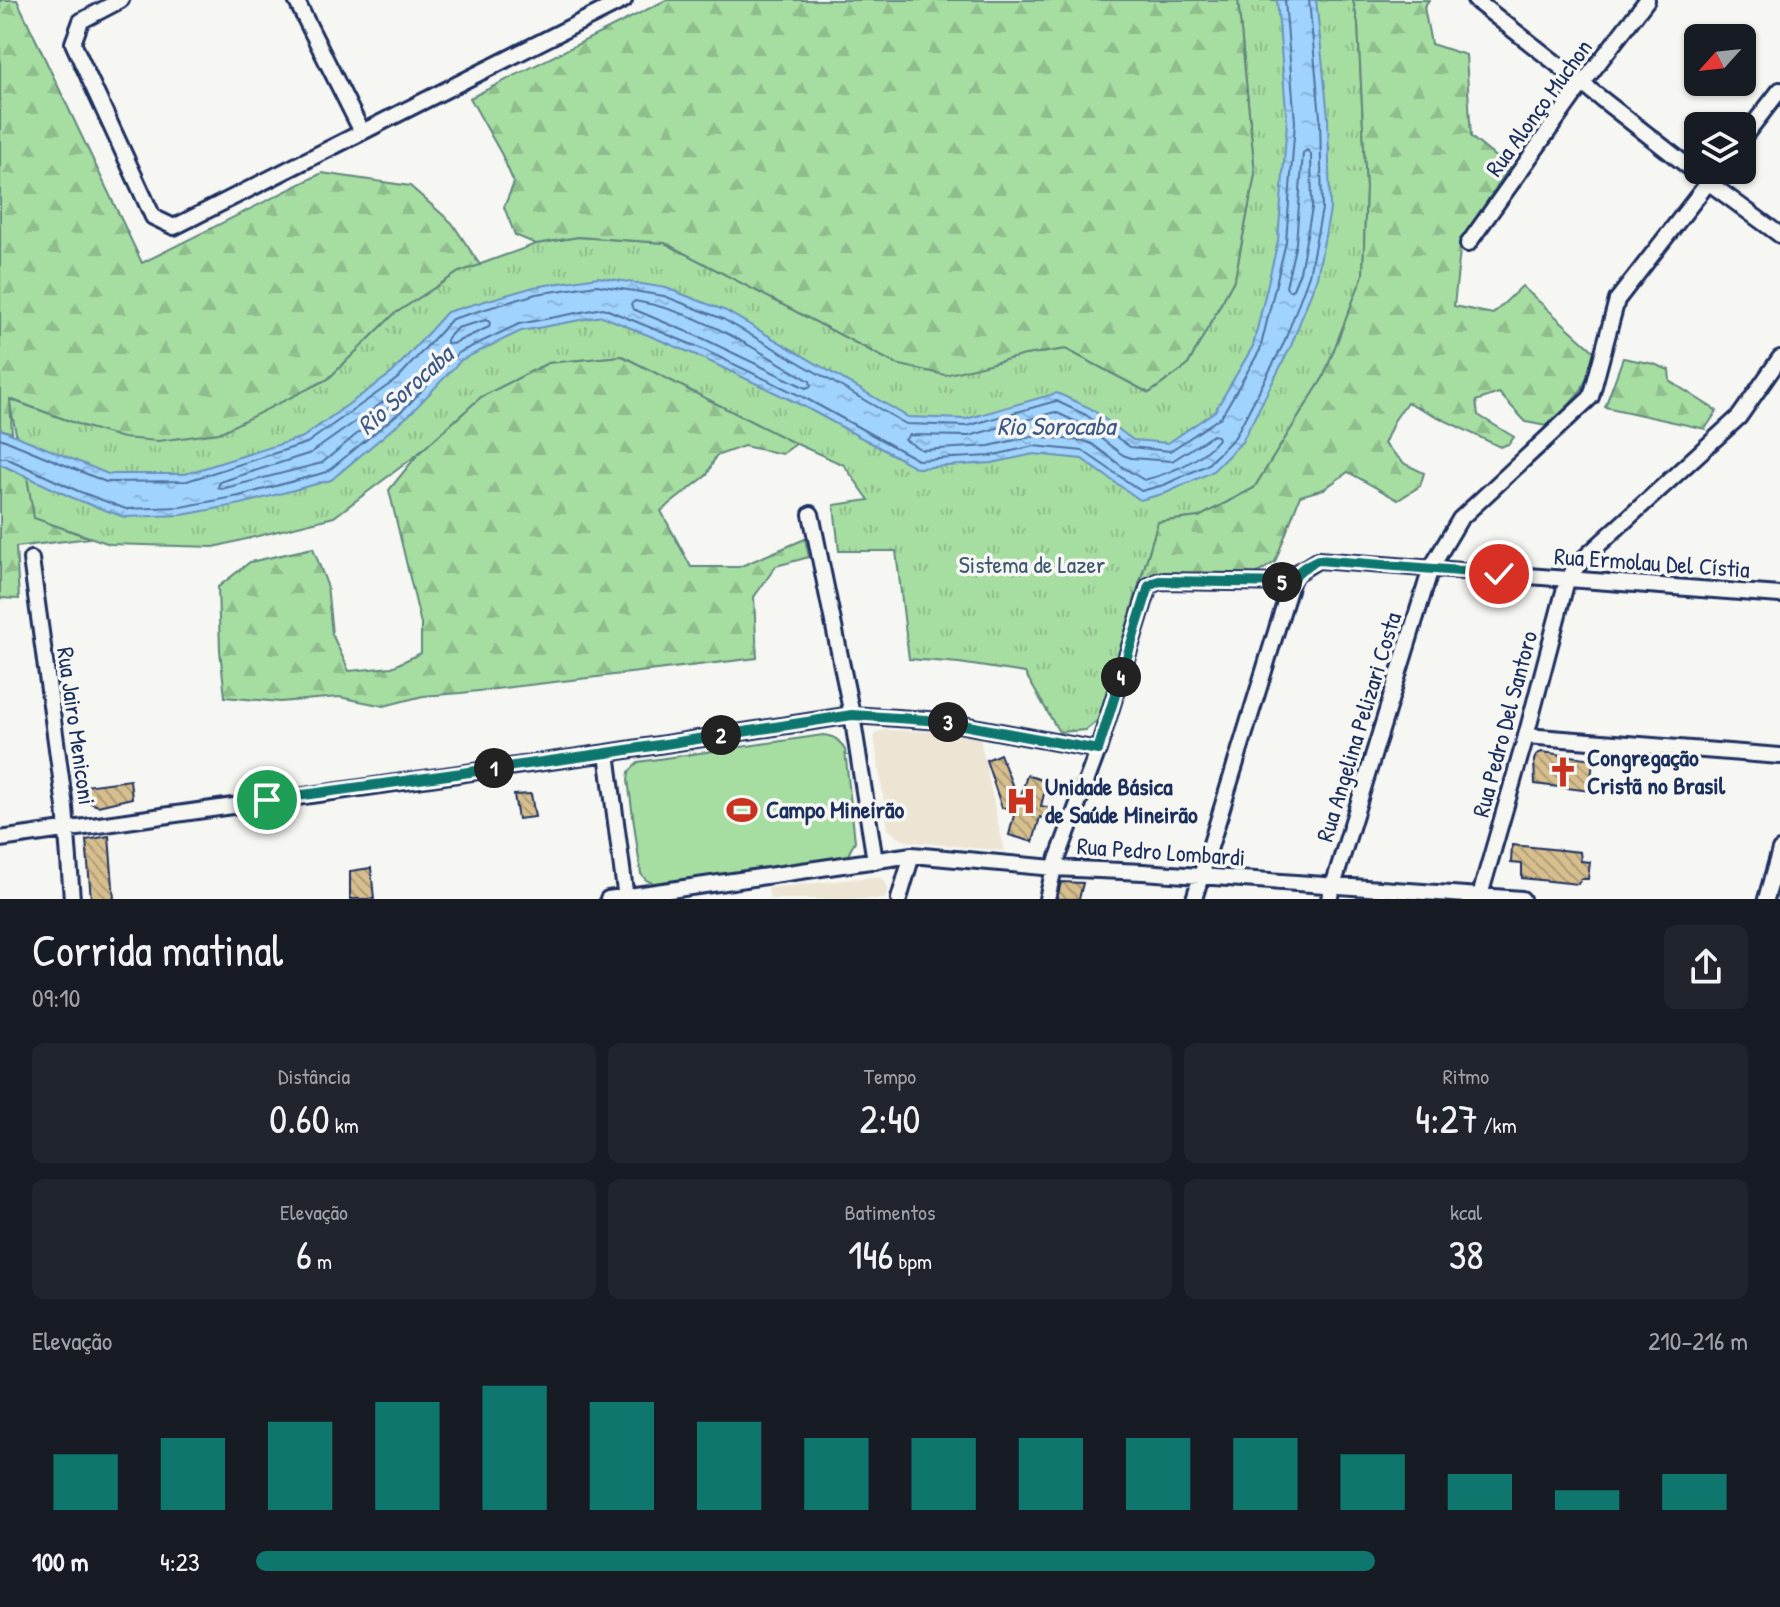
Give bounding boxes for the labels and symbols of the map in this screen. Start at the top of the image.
north arrow [1684,24,1756,96]
street label: Rua Alonço Muchon [1478,32,1599,182]
water label: Rio Sorocaba [349,335,462,442]
water label: Rio Sorocaba [997,408,1118,443]
street label: Rua Ermolau Del Cístia [1553,539,1751,585]
pin [1465,540,1533,608]
park label: Sistema de Lazer [959,548,1105,580]
pin: 5 [1262,562,1302,602]
street label: Rua Angelina Pelizari Costa [1308,608,1408,845]
street label: Rua Pedro Del Santoro [1464,627,1544,820]
street label: Rua Jairo Meniconi [50,645,104,807]
pin: 4 [1101,657,1141,697]
pin: 3 [928,702,968,742]
pin: 2 [701,715,741,755]
place label: Congregação Cristã no Brasil [1587,741,1726,801]
pin: 1 [474,748,514,788]
church icon: Congregação Cristã no Brasil [1546,755,1580,789]
pin [233,766,301,834]
place label: Unidade Básica de Saúde Mineirão [1045,770,1198,830]
hospital icon: Unidade Básica de Saúde Mineirão [1004,784,1038,818]
sports icon: Campo Mineirão [725,793,759,827]
place label: Campo Mineirão [766,793,904,826]
street label: Rua Pedro Lombardi [1076,829,1246,873]

